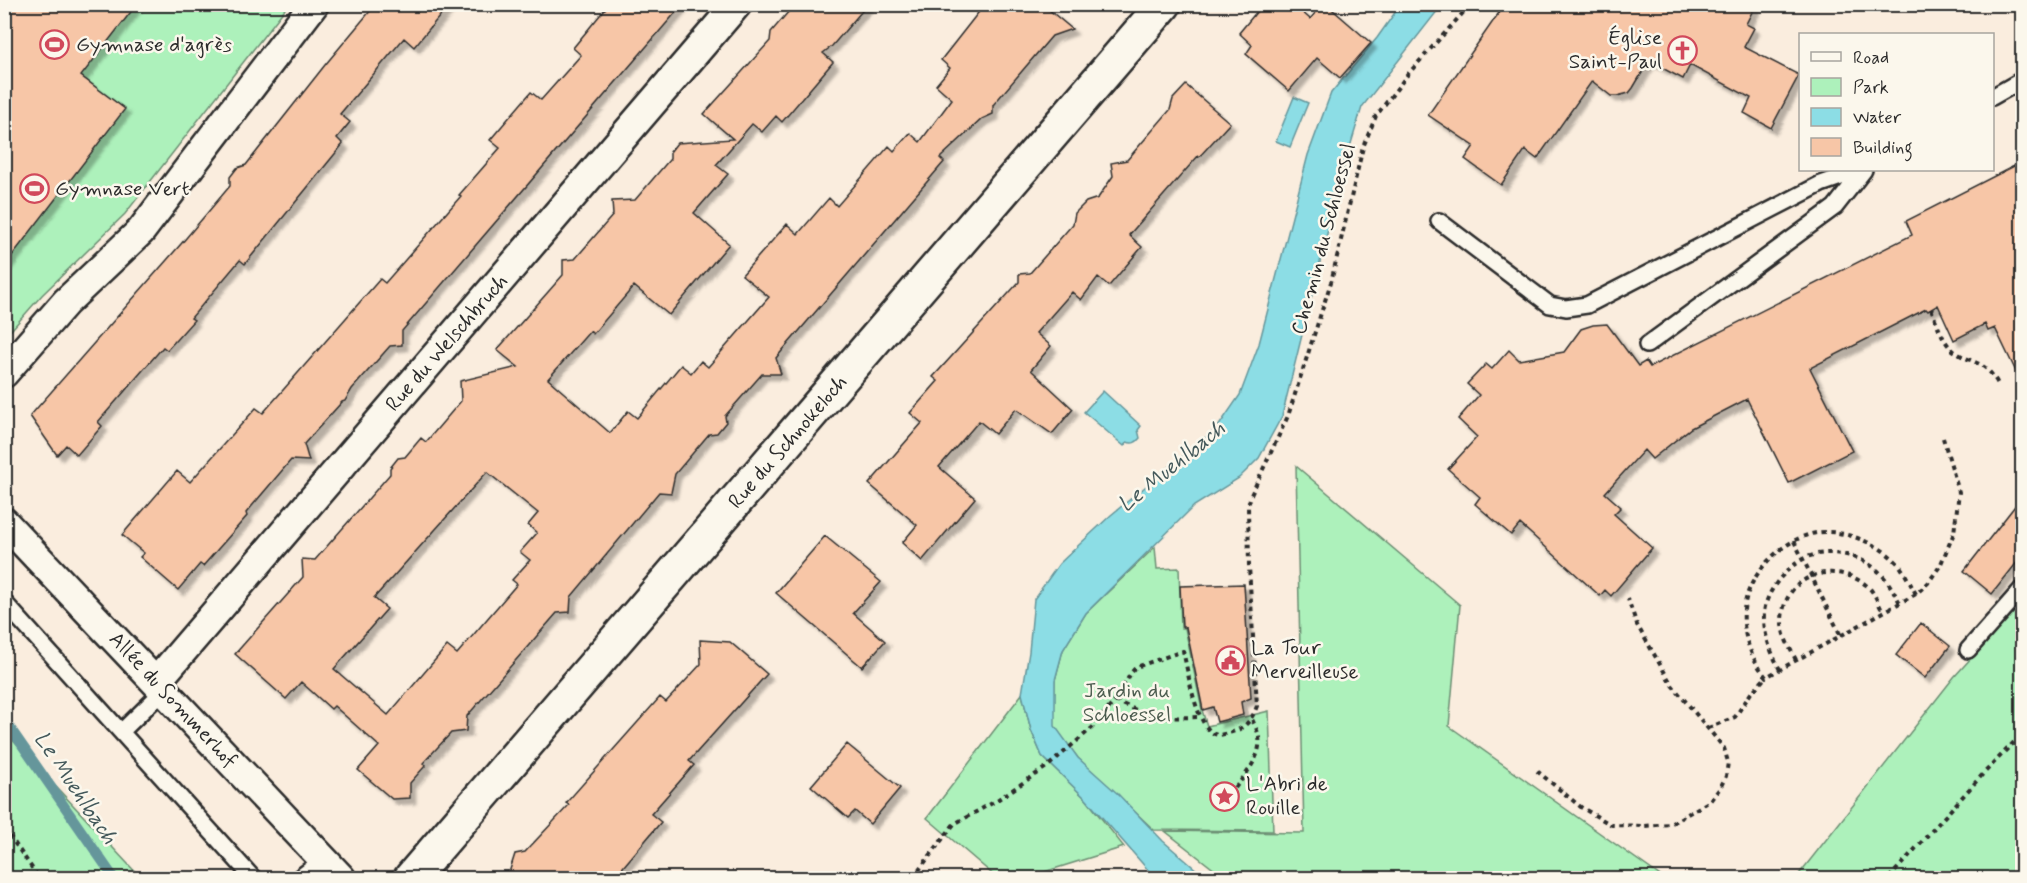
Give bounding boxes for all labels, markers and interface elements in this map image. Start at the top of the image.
place label: Église Saint-Paul [1569,24,1662,76]
sports icon: Gymnase d'agrès [39,29,71,61]
place label: Gymnase d'agrès [76,31,232,59]
legend [1799,33,1994,171]
church icon: Église Saint-Paul [1667,34,1699,66]
text: Road [1853,46,1889,70]
text: Park [1853,76,1889,100]
text: Water [1853,106,1902,130]
text: Building [1853,136,1913,162]
street label: Chemin du Schloessel [1285,140,1363,338]
sports icon: Gymnase Vert [18,173,50,205]
place label: Gymnase Vert [55,175,190,203]
street label: Rue du Welschbruch [379,268,515,418]
street label: Rue du Schnokeloch [722,369,854,515]
water label: Le Muehlbach [1113,415,1232,519]
street label: Allée du Sommerhof [102,626,244,774]
place label: La Tour Merveilleuse [1251,634,1358,686]
public building icon: La Tour Merveilleuse [1214,644,1246,676]
park label: Jardin du Schloessel [1083,677,1171,729]
water label: Le Muehlbach [27,726,123,850]
place label: L'Abri de Rouille [1246,770,1328,822]
place icon: L'Abri de Rouille [1209,780,1241,812]

